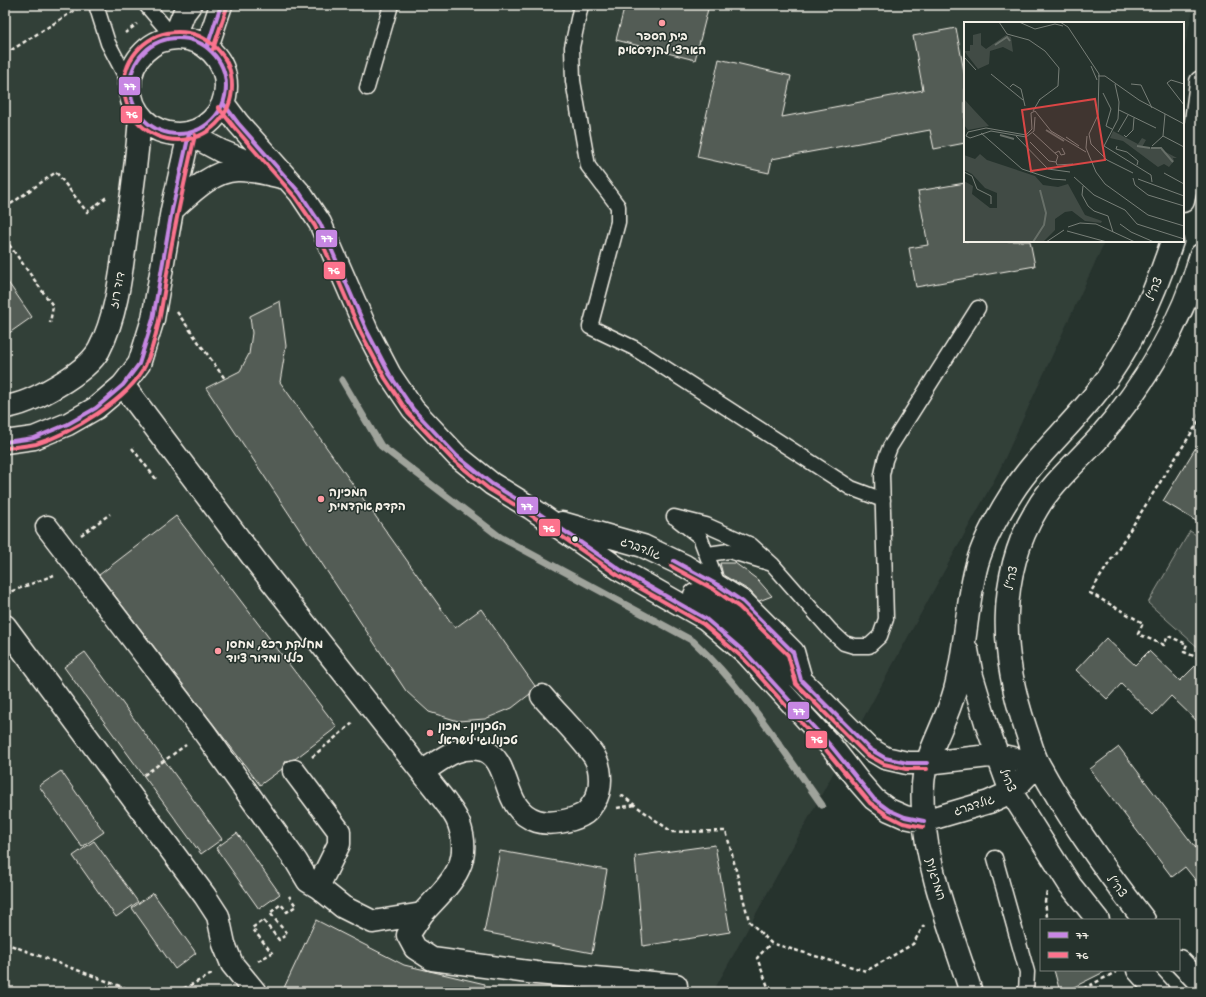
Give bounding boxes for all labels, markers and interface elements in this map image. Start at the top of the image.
marker: בית הספר הארצי להנדסאים [657,18,667,28]
inset map [964,22,1184,242]
place label: בית הספר הארצי להנדסאים [618,31,706,59]
line badge: 77 [118,76,141,96]
text: 77 [123,82,137,94]
line badge: 76 [120,105,143,124]
text: 76 [125,110,138,122]
line badge: 77 [315,229,338,248]
text: 77 [320,234,334,246]
line badge: 76 [323,261,346,280]
text: 76 [327,266,340,278]
street label: דוד רוז [109,271,129,310]
street label: צה״ל [1144,275,1167,304]
place label: המכינה הקדם אקדמית [328,487,406,515]
marker: המכינה הקדם אקדמית [316,494,326,504]
line badge: 77 [516,496,539,515]
text: 77 [520,502,534,514]
line badge: 76 [538,518,561,537]
text: 76 [542,524,555,536]
unlabelled marker [570,534,580,544]
street label: גולדברג [618,535,663,564]
street label: צה״ל [1003,565,1022,592]
place label: מחלקת רכש, מחסן כללי ומדור ציוד [226,637,323,667]
marker: מחלקת רכש, מחסן כללי ומדור ציוד [213,646,223,656]
line badge: 77 [787,701,810,720]
text: 77 [792,707,806,719]
place label: הטכניון - מכון טכנולוגי לישראל [438,721,518,749]
marker: הטכניון - מכון טכנולוגי לישראל [425,728,435,738]
line badge: 76 [805,730,828,749]
text: 76 [810,735,823,747]
street label: צה"ל [995,766,1018,795]
street label: גולדברג [952,793,997,820]
street label: המרגנית [921,857,947,902]
street label: צה״ל [1102,873,1129,901]
legend [1040,919,1180,971]
text: 77 [1075,930,1089,944]
text: 76 [1075,950,1089,964]

